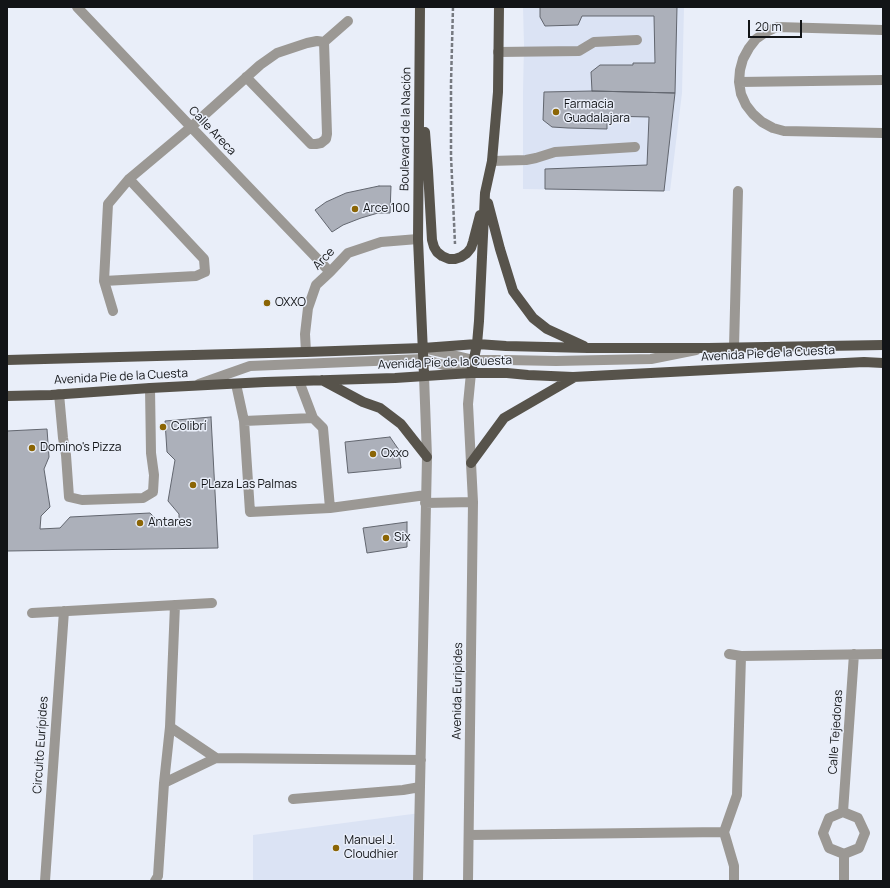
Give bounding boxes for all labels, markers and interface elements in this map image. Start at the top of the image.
scale bar [750,12,804,38]
text: 20 m [755,18,782,35]
street label: Boulevard de la Nación [398,67,414,191]
place label: Farmacia Guadalajara [564,98,630,126]
street label: Calle Areca [185,104,239,158]
marker: Farmacia Guadalajara [551,107,561,117]
place label: Arce 100 [363,202,410,216]
marker: Arce 100 [350,204,360,214]
street label: Arce [310,245,338,273]
place label: OXXO [275,296,306,310]
marker: OXXO [262,298,272,308]
street label: Avenida Pie de la Cuesta [701,343,835,365]
street label: Avenida Pie de la Cuesta [378,353,512,373]
street label: Avenida Pie de la Cuesta [54,366,188,388]
place label: Colibrí [171,420,207,434]
marker: Colibrí [158,422,168,432]
place label: Domino's Pizza [40,441,121,455]
marker: Domino's Pizza [27,443,37,453]
place label: Oxxo [381,447,409,461]
marker: Oxxo [368,449,378,459]
place label: PLaza Las Palmas [201,478,297,492]
marker: PLaza Las Palmas [188,480,198,490]
place label: Antares [148,516,192,530]
marker: Antares [135,518,145,528]
place label: Six [394,531,411,545]
marker: Six [381,533,391,543]
street label: Avenida Euripides [450,642,466,740]
street label: Calle Tejedoras [826,689,846,775]
street label: Circuito Eurípides [30,696,52,794]
place label: Manuel J. Cloudhier [344,834,398,862]
marker: Manuel J. Cloudhier [331,843,341,853]

